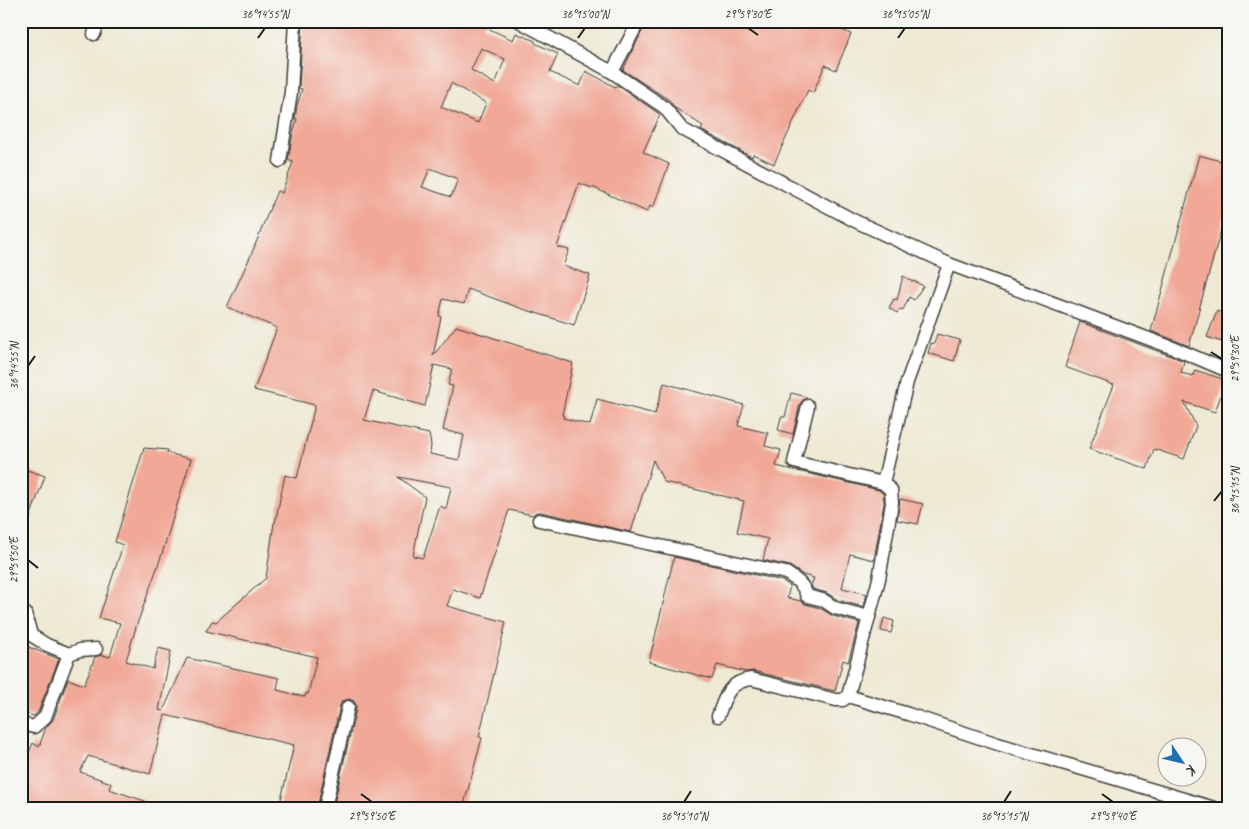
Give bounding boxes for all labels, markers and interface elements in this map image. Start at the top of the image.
text: 36°14'55"N [241,6,290,22]
text: 36°15'00"N [561,6,610,22]
text: 29°59'30"E [725,6,773,22]
text: 36°15'05"N [881,6,930,22]
text: 29°59'30"E [1227,334,1243,382]
text: 36°14'55"N [6,341,22,390]
text: 36°15'15"N [1227,466,1243,515]
text: 29°59'50"E [6,535,22,583]
north arrow [1156,736,1206,786]
text: K [1182,761,1201,779]
text: 29°59'50"E [349,808,397,824]
text: 36°15'10"N [660,808,709,824]
text: 36°15'15"N [980,808,1029,824]
text: 29°59'40"E [1090,808,1138,824]

